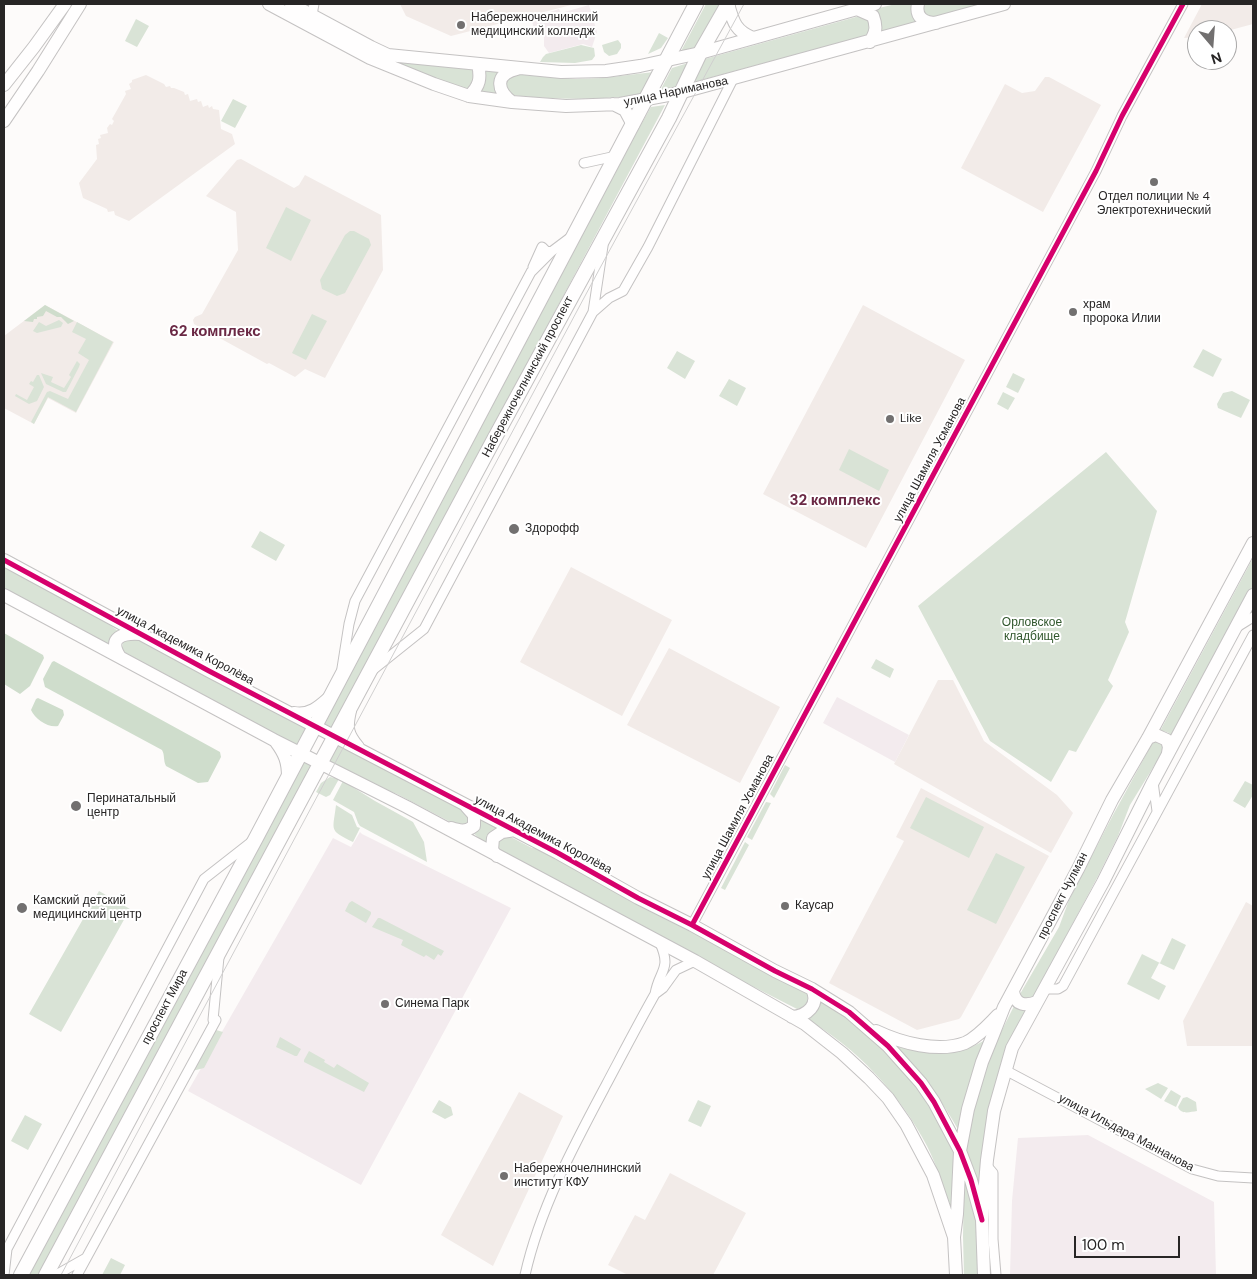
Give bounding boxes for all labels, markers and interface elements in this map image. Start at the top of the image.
place label: Набережночелнинский медицинский колледж [471,11,598,39]
marker: Набережночелнинский медицинский колледж [455,19,467,31]
north arrow [1187,20,1237,70]
text: N [1209,48,1224,68]
street label: улица Нариманова [623,74,729,110]
marker: Отдел полиции № 4 Электротехнический [1148,176,1160,188]
place label: Отдел полиции № 4 Электротехнический [1097,190,1211,218]
street label: Набережночелнинский проспект [479,294,577,460]
place label: храм пророка Илии [1083,298,1161,326]
marker: храм пророка Илии [1067,306,1079,318]
district label: 62 комплекс [169,323,261,341]
street label: улица Шамиля Усманова [891,395,969,525]
place label: Like [900,412,922,426]
marker: Like [884,413,896,425]
district label: 32 комплекс [790,492,880,510]
marker: Здорофф [507,522,521,536]
place label: Здорофф [525,522,579,536]
street label: улица Академика Королёва [114,604,256,688]
park label: Орловское кладбище [1002,616,1062,644]
street label: улица Шамиля Усманова [699,752,777,882]
place label: Перинатальный центр [87,792,176,820]
street label: улица Академика Королёва [472,793,614,877]
marker: Перинатальный центр [69,799,83,813]
street label: проспект Чулман [1035,850,1091,942]
place label: Камский детский медицинский центр [33,894,142,922]
place label: Каусар [795,899,834,913]
marker: Каусар [779,900,791,912]
marker: Камский детский медицинский центр [15,901,29,915]
street label: проспект Мира [139,967,191,1047]
place label: Синема Парк [395,997,469,1011]
marker: Синема Парк [379,998,391,1010]
street label: улица Ильдара Маннанова [1056,1091,1196,1175]
place label: Набережночелнинский институт КФУ [514,1162,641,1190]
marker: Набережночелнинский институт КФУ [498,1170,510,1182]
scale bar [1077,1226,1183,1258]
text: 100 m [1082,1235,1125,1255]

